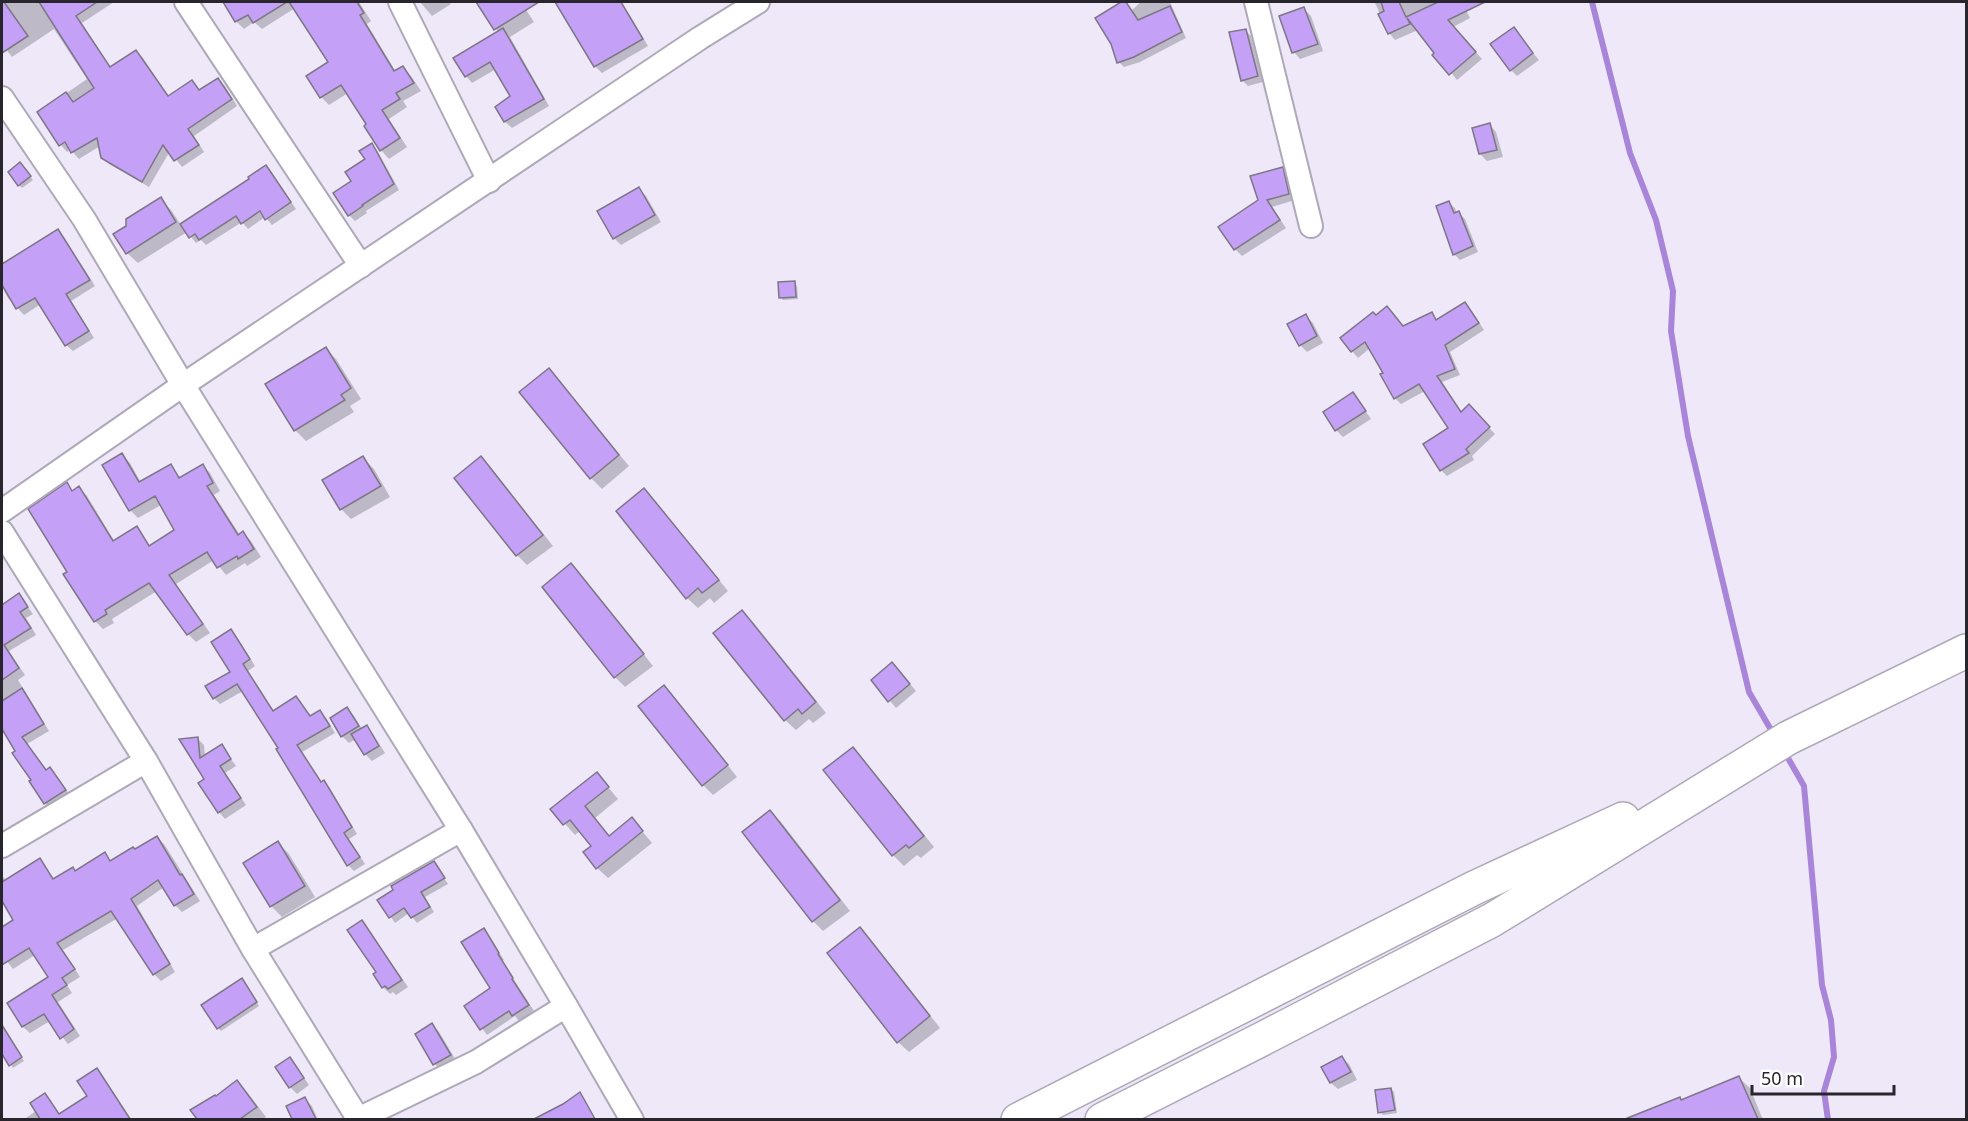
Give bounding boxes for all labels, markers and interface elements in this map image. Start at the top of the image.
scale bar [1752,1058,1894,1096]
text: 50 m [1761,1066,1803,1090]

